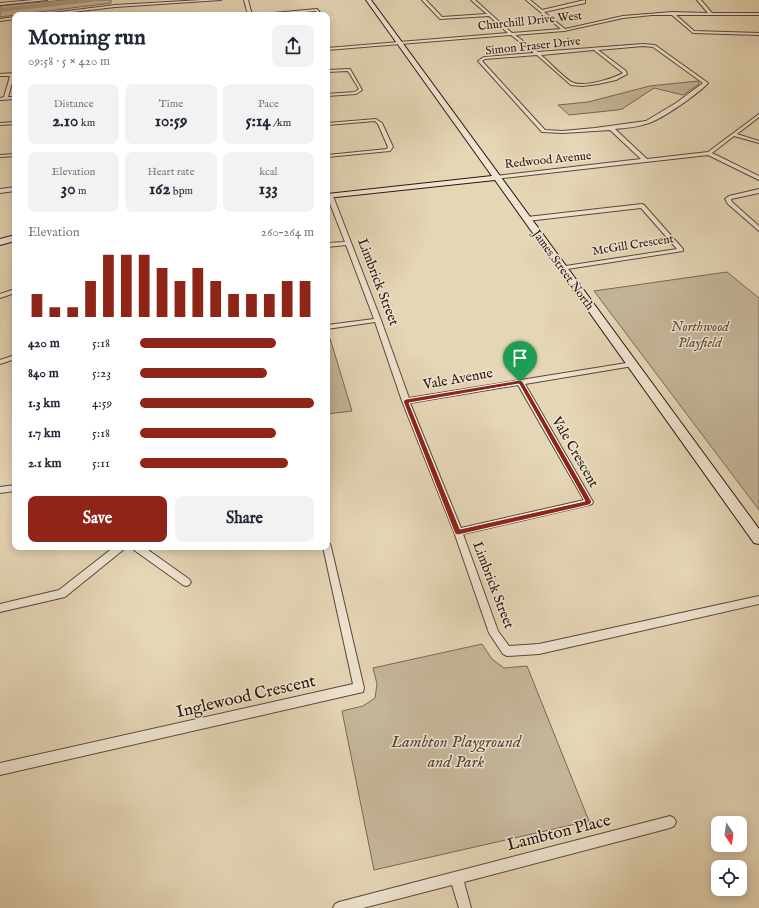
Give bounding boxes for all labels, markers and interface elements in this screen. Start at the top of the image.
street label: Churchill Drive West [477,8,583,34]
text: Morning run [28,24,146,52]
button: share [272,25,314,67]
street label: Simon Fraser Drive [485,33,582,58]
text: 09:58 · 5 × 420 m [28,53,110,70]
text: Distance [54,97,94,111]
text: Time [159,97,183,111]
text: Pace [258,97,279,111]
text: 2.10 [52,111,78,132]
text: 10:59 [155,111,187,132]
text: 5:14 [245,111,271,132]
text: km [78,116,95,130]
text: /km [271,116,291,130]
street label: Redwood Avenue [504,148,593,172]
text: Elevation [52,165,95,179]
text: Heart rate [148,165,194,179]
text: kcal [259,165,278,179]
text: 30 [61,179,76,200]
text: 162 [149,179,170,200]
text: 133 [259,179,278,200]
text: m [76,184,86,198]
text: bpm [170,184,193,198]
text: Elevation [28,224,80,241]
text: 260–264 m [261,224,314,241]
street label: James Street North [527,225,597,314]
street label: McGill Crescent [591,231,675,259]
street label: Limbrick Street [353,236,403,328]
park label: Northwood Playfield [671,318,730,352]
text: 420 m [28,335,60,352]
text: 5:18 [92,335,110,352]
pin [503,341,537,382]
icon: arrive [509,347,531,369]
street label: Vale Avenue [421,364,495,394]
text: 840 m [28,365,59,382]
text: 5:23 [92,365,111,382]
text: 1.3 km [28,395,60,412]
text: 4:59 [92,395,112,412]
street label: Vale Crescent [547,413,603,491]
text: 1.7 km [28,425,61,442]
text: 5:18 [92,425,110,442]
text: 2.1 km [28,455,62,472]
text: 5:11 [92,455,110,472]
button: Save [28,496,167,542]
button: Share [175,496,314,542]
street label: Limbrick Street [468,539,518,631]
street label: Inglewood Crescent [174,671,318,723]
park label: Lambton Playground and Park [390,732,522,773]
street label: Lambton Place [505,810,613,856]
north arrow [711,816,747,852]
map controls [711,816,747,896]
button: locate [711,860,747,896]

